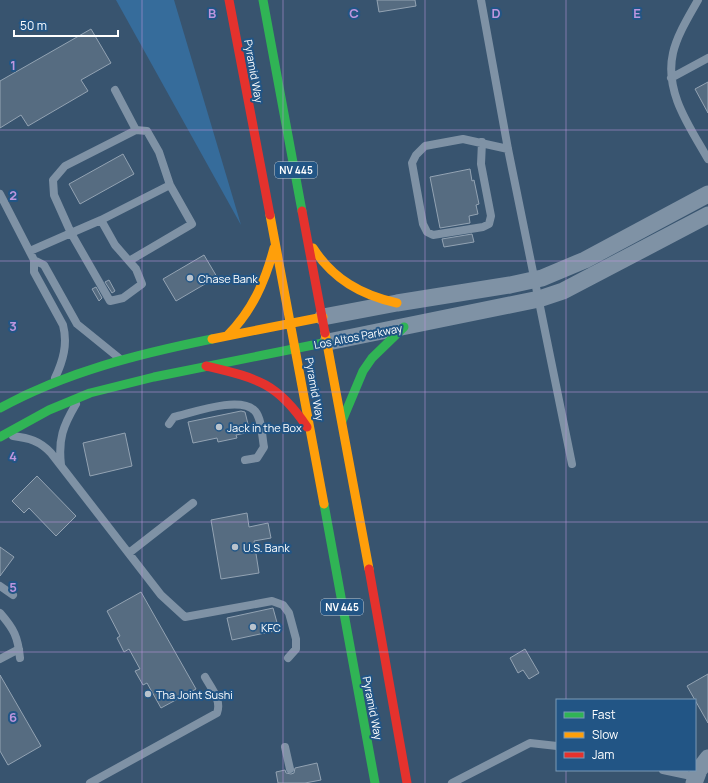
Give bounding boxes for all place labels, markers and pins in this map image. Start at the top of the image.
place label: Chase Bank [198,271,258,286]
marker: Chase Bank [185,273,195,283]
place label: Jack in the Box [227,420,302,435]
marker: Jack in the Box [214,422,224,432]
place label: U.S. Bank [243,540,290,555]
marker: U.S. Bank [230,542,240,552]
place label: KFC [261,620,281,635]
marker: KFC [248,622,258,632]
place label: Tha Joint Sushi [156,687,233,702]
marker: Tha Joint Sushi [143,689,153,699]

